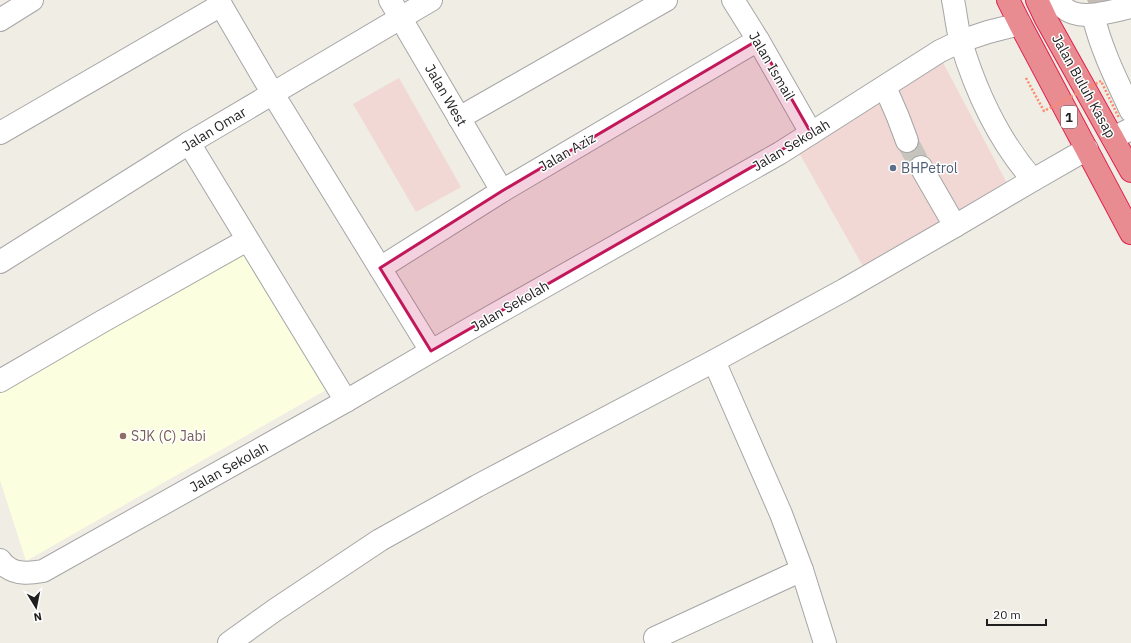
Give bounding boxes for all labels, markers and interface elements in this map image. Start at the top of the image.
street label: Jalan Ismail [745,28,799,104]
street label: Jalan Buluh Kasap [1048,31,1120,141]
street label: Jalan West [421,61,471,129]
street label: Jalan Omar [179,103,249,155]
road number: 1 [1061,106,1077,128]
street label: Jalan Sekolah [749,115,833,175]
street label: Jalan Aziz [535,128,599,175]
place label: BHPetrol [901,159,958,177]
marker: BHPetrol [888,163,898,173]
street label: Jalan Sekolah [468,276,552,336]
place label: SJK (C) Jabi [131,427,206,445]
marker: SJK (C) Jabi [118,431,128,441]
street label: Jalan Sekolah [187,438,271,496]
north arrow [16,587,56,627]
scale bar [987,601,1046,627]
text: 20 m [993,607,1021,622]
text: N [33,609,43,624]

